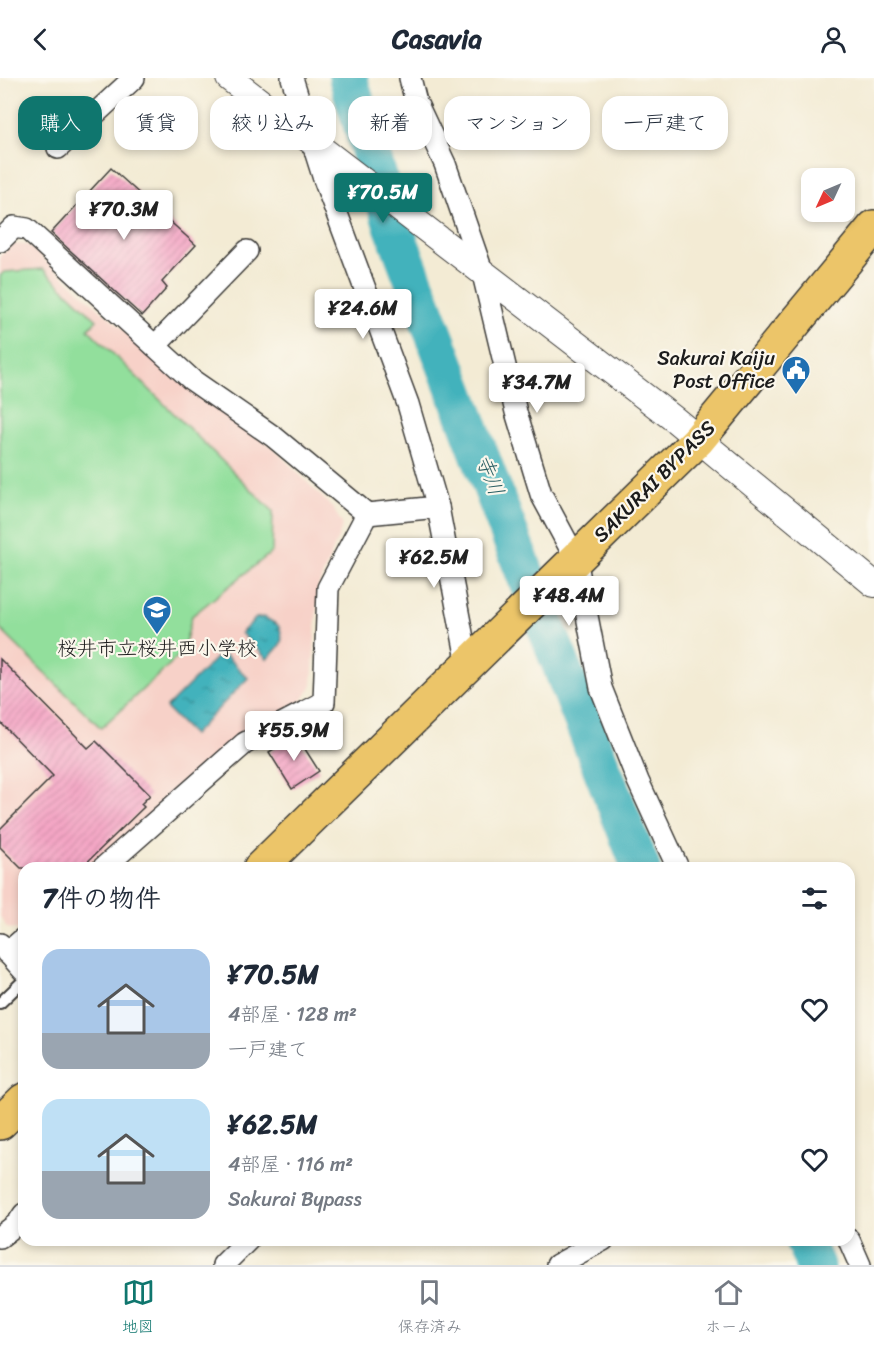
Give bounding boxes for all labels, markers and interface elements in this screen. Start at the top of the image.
text: Casavia [392,15,482,63]
icon: back [24,23,57,56]
icon: person [817,23,850,56]
chip: 購入 [18,96,102,150]
chip: 賃貸 [114,96,198,150]
chip: 絞り込み [210,96,336,150]
chip: 新着 [348,96,432,150]
chip: マンション [444,96,590,150]
chip: 一戸建て [602,96,728,150]
north arrow [801,168,855,222]
map controls [801,168,855,222]
pin: ¥70.5M [334,173,432,224]
text: ¥70.5M [348,175,418,210]
pin: ¥70.3M [75,190,173,241]
text: ¥70.3M [90,192,158,227]
pin: ¥24.6M [314,289,412,340]
text: ¥24.6M [329,291,397,326]
place label: Sakurai Kaiju Post Office [657,341,775,399]
public building icon: Sakurai Kaiju Post Office [780,354,812,396]
pin: ¥34.7M [488,363,586,414]
text: ¥34.7M [503,365,571,400]
street label: SAKURAI BYPASS [585,411,724,551]
water label: 寺川 [465,449,515,501]
pin: ¥62.5M [385,538,483,589]
text: ¥62.5M [400,540,468,575]
pin: ¥48.4M [520,576,618,627]
text: ¥48.4M [534,578,604,613]
school or university icon: 桜井市立桜井西小学校 [141,594,173,636]
place label: 桜井市立桜井西小学校 [57,631,257,666]
pin: ¥55.9M [245,711,343,762]
text: ¥55.9M [259,713,329,748]
text: 7件の物件 [42,875,161,921]
icon: filters [798,882,831,915]
text: ¥70.5M [228,951,319,997]
icon: home [90,973,162,1045]
icon: heart [798,993,831,1026]
text: 4部屋 · 128 m² [228,997,357,1032]
text: 一戸建て [228,1032,308,1067]
text: ¥62.5M [228,1101,317,1147]
icon: home [90,1123,162,1195]
icon: heart [798,1143,831,1176]
text: 4部屋 · 116 m² [228,1147,353,1182]
text: Sakurai Bypass [228,1182,362,1217]
tab: 地図 [122,1276,155,1341]
tab: 保存済み [398,1276,462,1341]
tab: ホーム [705,1276,752,1341]

